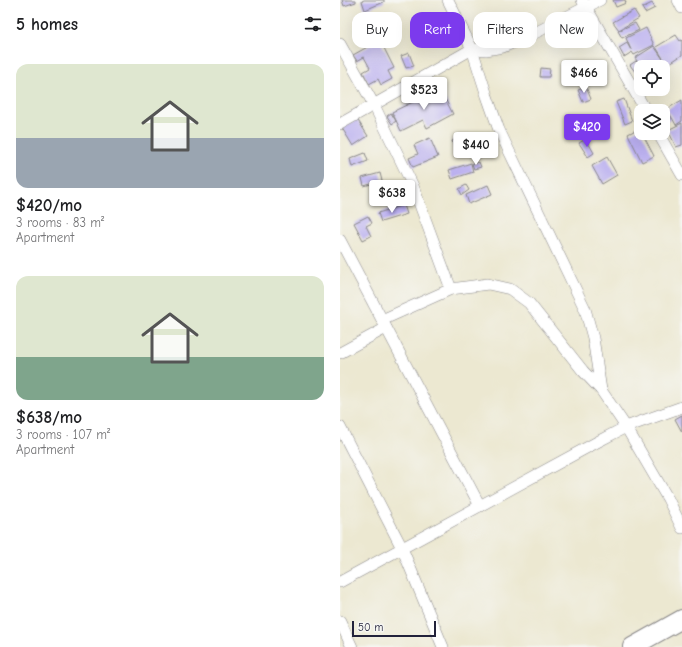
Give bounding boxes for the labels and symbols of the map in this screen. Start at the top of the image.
pin: $466 [560,60,608,94]
pin: $523 [400,77,448,111]
pin: $420 [563,114,611,148]
pin: $440 [452,132,500,166]
pin: $638 [368,180,416,214]
scale bar [352,619,436,638]

